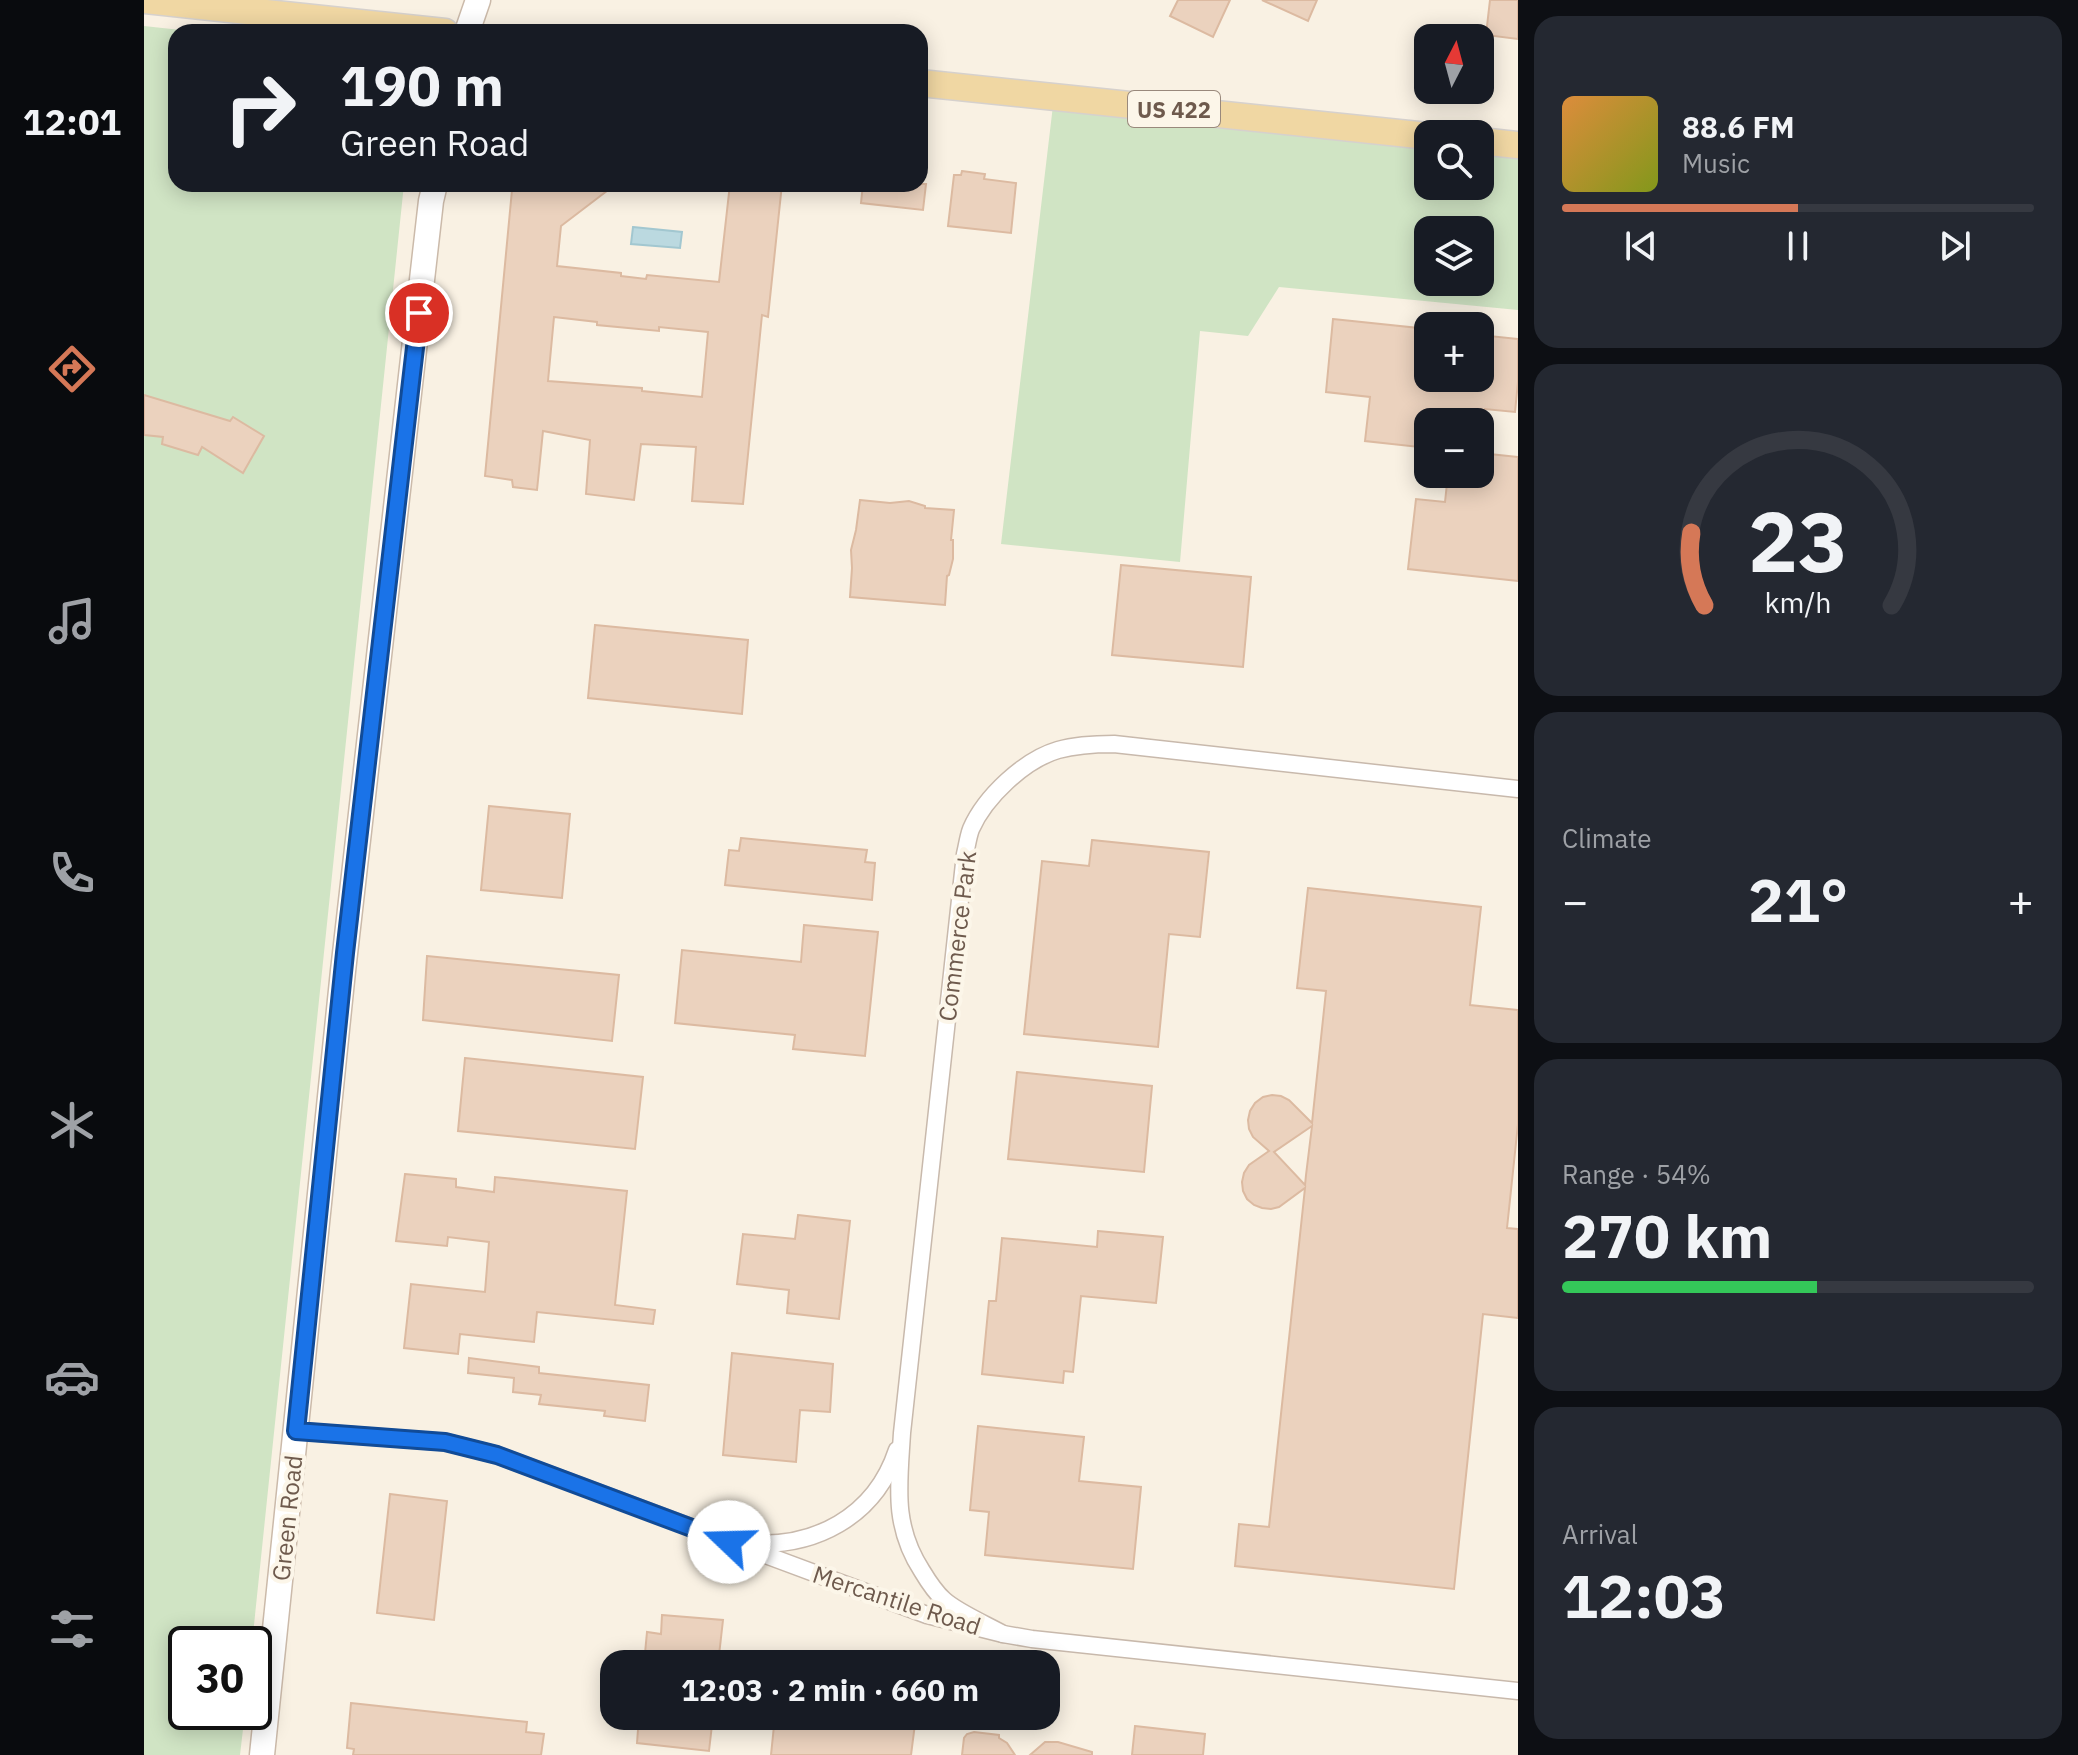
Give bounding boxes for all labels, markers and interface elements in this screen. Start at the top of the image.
north arrow [1414,24,1494,104]
map controls [1414,24,1494,488]
text: 190 m [340,49,504,121]
icon: right [208,56,312,160]
road number: US 422 [1128,91,1220,127]
text: 12:01 [23,98,121,145]
text: 88.6 FM [1682,107,1795,146]
text: Green Road [340,119,529,166]
button: search [1414,120,1494,200]
text: Music [1682,146,1750,180]
button: layers [1414,216,1494,296]
icon: previous [1619,224,1663,268]
icon: pause [1776,224,1820,268]
icon: next [1933,224,1977,268]
pin [385,279,453,347]
icon: arrive [397,291,441,335]
button: + [1414,312,1494,392]
icon: directions [44,341,100,397]
button: − [1414,408,1494,488]
text: 23 [1748,486,1848,594]
text: km/h [1764,584,1832,621]
icon: music [44,593,100,649]
text: Climate [1562,821,1652,855]
icon: phone [44,845,100,901]
street label: Commerce Park [931,849,983,1023]
text: 21° [1748,860,1848,939]
text: − [1562,872,1588,929]
text: + [2008,872,2034,929]
icon: climate [44,1097,100,1153]
text: Range · 54% [1562,1157,1711,1191]
text: 270 km [1562,1196,1772,1275]
icon: car [44,1349,100,1405]
street label: Green Road [264,1454,310,1582]
position arrow [687,1500,771,1584]
text: Arrival [1562,1517,1638,1551]
text: 12:03 [1562,1556,1726,1635]
street label: Mercantile Road [809,1558,985,1642]
icon: filters [44,1601,100,1657]
speed limit sign: 30 [168,1626,272,1730]
text: 12:03 · 2 min · 660 m [681,1670,979,1709]

